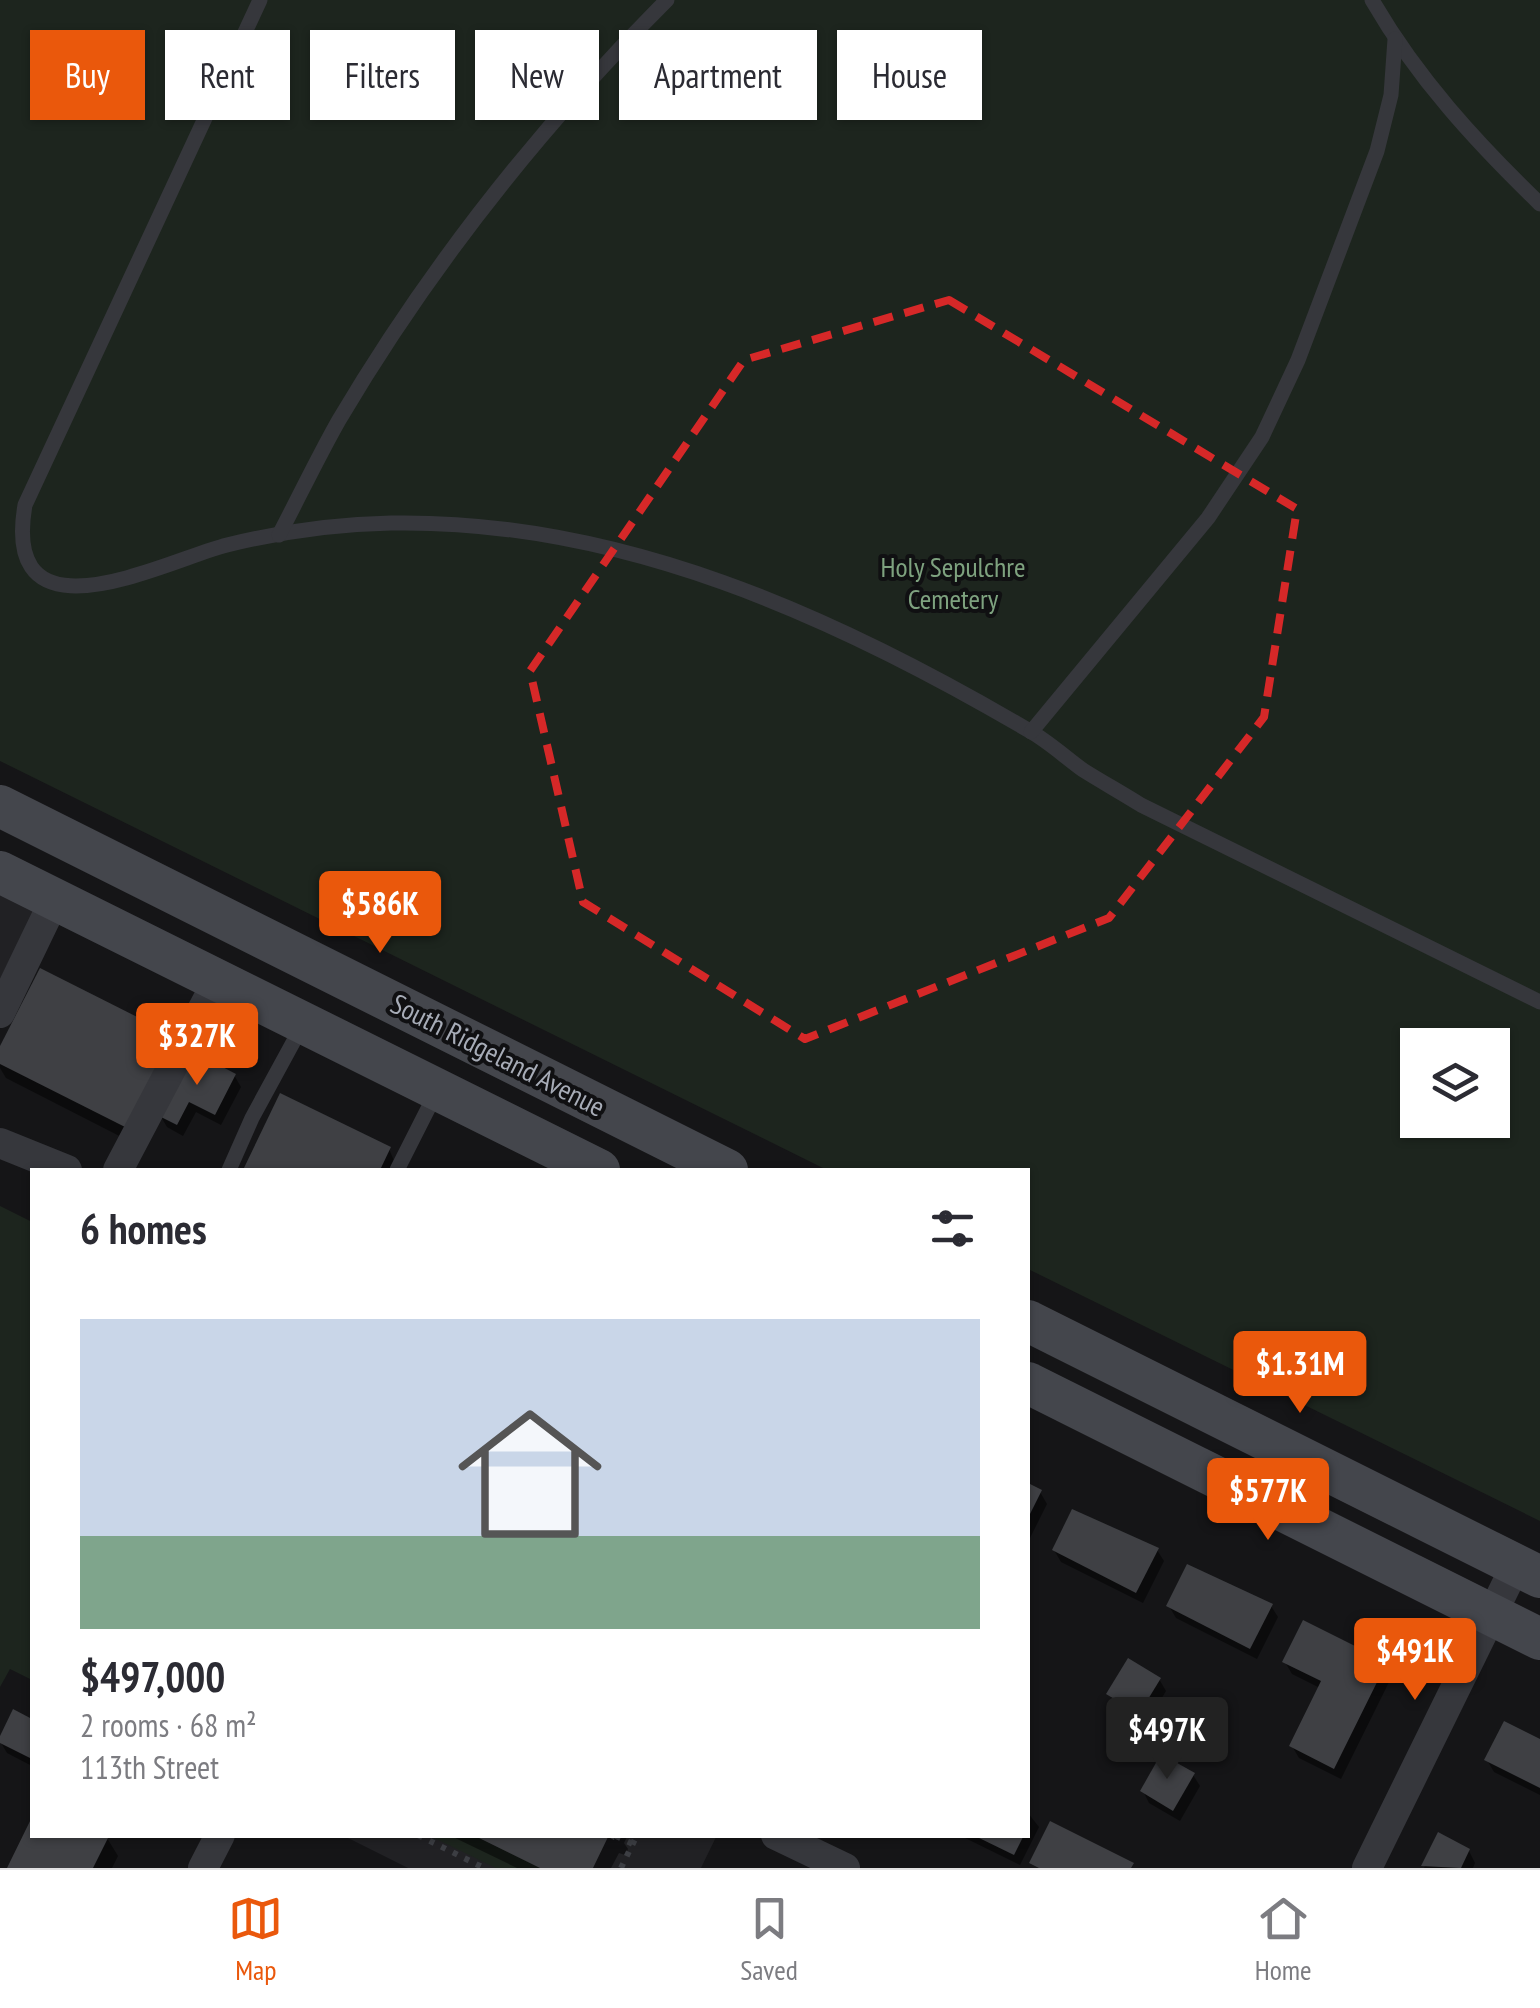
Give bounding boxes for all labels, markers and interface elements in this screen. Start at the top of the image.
chip: Buy [30,30,145,120]
chip: Rent [165,30,290,120]
chip: Filters [310,30,455,120]
chip: New [475,30,599,120]
chip: Apartment [619,30,817,120]
chip: House [837,30,982,120]
park label: Holy Sepulchre Cemetery [880,548,1026,617]
pin: $586K [310,871,450,956]
text: $586K [341,882,419,924]
street label: South Ridgeland Avenue [385,985,612,1125]
pin: $327K [127,1003,267,1088]
text: $327K [158,1014,236,1056]
map controls [1400,1028,1510,1138]
button: layers [1400,1028,1510,1138]
text: 6 homes [80,1201,207,1256]
icon: filters [925,1201,980,1256]
pin: $1.31M [1219,1331,1381,1416]
text: $1.31M [1255,1342,1345,1384]
icon: home [440,1384,620,1564]
pin: $577K [1198,1458,1338,1543]
text: $577K [1229,1469,1307,1511]
pin: $491K [1345,1618,1485,1703]
text: $491K [1376,1629,1454,1671]
text: $497,000 [80,1649,225,1704]
pin: $497K [1097,1697,1237,1782]
text: 2 rooms · 68 m² [80,1704,257,1746]
text: $497K [1128,1708,1206,1750]
text: 113th Street [80,1746,219,1788]
tab: Map [228,1891,283,1988]
tab: Saved [740,1891,798,1988]
tab: Home [1255,1891,1312,1988]

